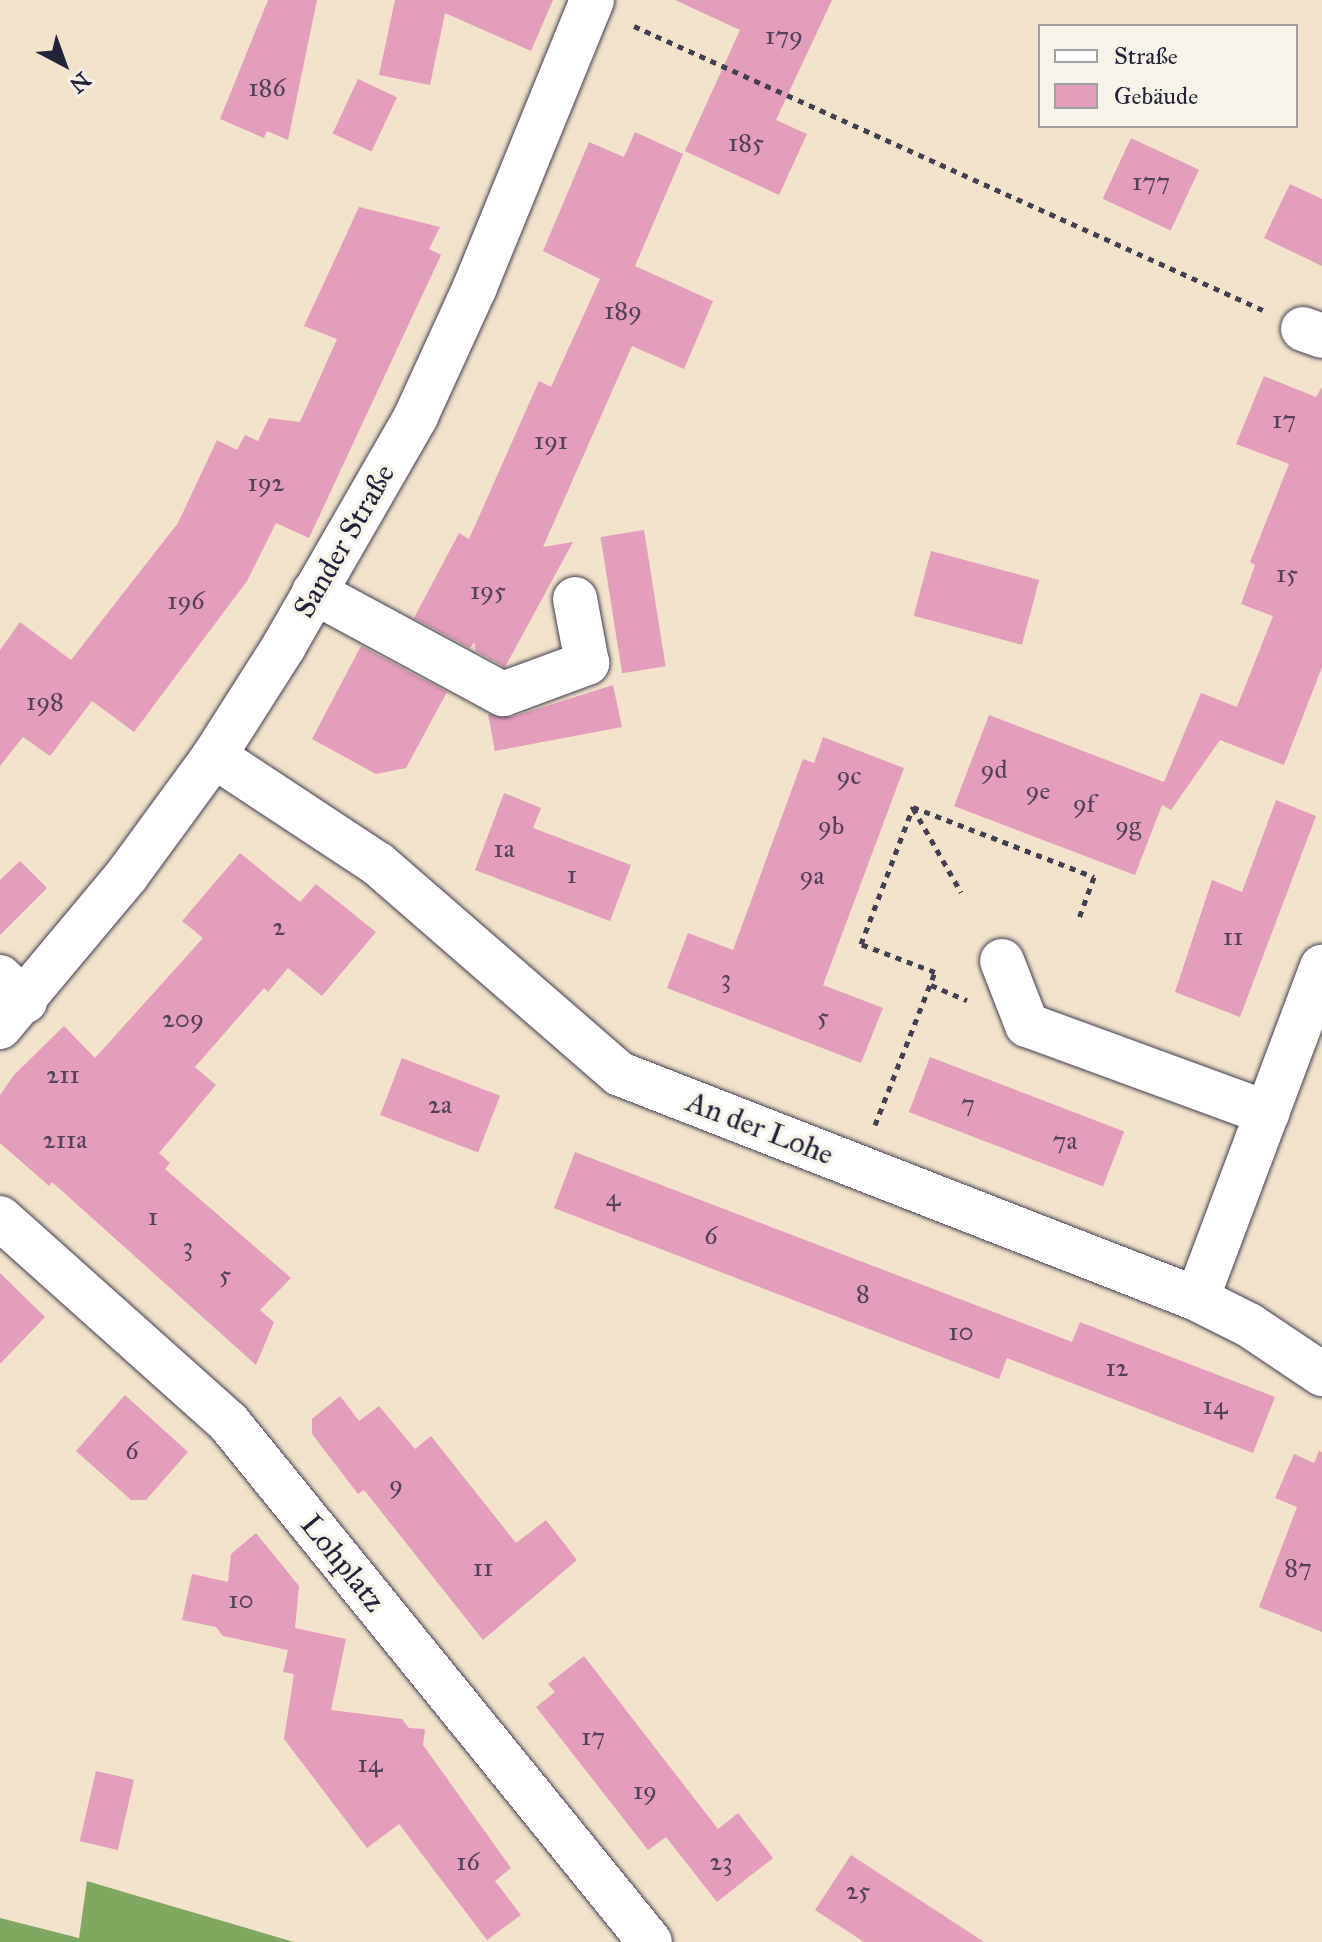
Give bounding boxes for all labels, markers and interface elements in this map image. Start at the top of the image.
house number: 179 [765,20,803,52]
north arrow [24,24,104,104]
legend [1038,24,1298,128]
text: Straße [1114,41,1178,71]
text: N [64,66,96,99]
house number: 186 [248,72,286,104]
text: Gebäude [1114,81,1198,111]
house number: 185 [728,127,764,159]
house number: 177 [1132,166,1170,198]
house number: 189 [604,295,642,327]
house number: 17 [1272,404,1296,436]
house number: 191 [534,425,568,457]
street label: Sander Straße [286,458,402,624]
house number: 192 [248,467,284,499]
house number: 15 [1276,558,1298,590]
house number: 195 [470,575,506,607]
house number: 196 [167,585,205,617]
house number: 198 [26,686,64,718]
house number: 9d [980,754,1008,786]
house number: 9c [837,760,861,792]
house number: 9e [1026,775,1050,807]
house number: 9f [1073,788,1095,820]
house number: 9b [818,810,844,842]
house number: 9g [1115,810,1141,842]
house number: 1a [493,833,515,865]
house number: 1 [567,859,577,891]
house number: 9a [800,860,824,892]
house number: 2 [273,911,285,943]
house number: 11 [1223,921,1243,953]
house number: 3 [721,963,731,995]
house number: 5 [817,1001,829,1033]
house number: 209 [162,1003,204,1035]
house number: 211 [46,1059,80,1091]
street label: An der Lohe [681,1083,839,1173]
house number: 7 [961,1088,975,1120]
house number: 2a [428,1089,452,1121]
house number: 211a [43,1124,87,1156]
house number: 7a [1053,1125,1077,1157]
house number: 4 [606,1182,620,1214]
house number: 1 [148,1201,158,1233]
house number: 6 [704,1220,718,1252]
house number: 3 [183,1231,193,1263]
house number: 5 [219,1259,231,1291]
house number: 8 [856,1278,870,1310]
house number: 10 [948,1316,974,1348]
house number: 12 [1105,1352,1129,1384]
house number: 14 [1203,1390,1227,1422]
house number: 6 [125,1435,139,1467]
house number: 9 [389,1469,403,1501]
street label: Lohplatz [293,1507,393,1619]
house number: 11 [473,1552,493,1584]
house number: 87 [1284,1552,1312,1584]
house number: 10 [228,1584,254,1616]
house number: 17 [581,1721,605,1753]
house number: 14 [358,1748,382,1780]
house number: 19 [633,1775,657,1807]
house number: 16 [456,1846,480,1878]
house number: 23 [709,1846,733,1878]
house number: 25 [846,1875,870,1907]

